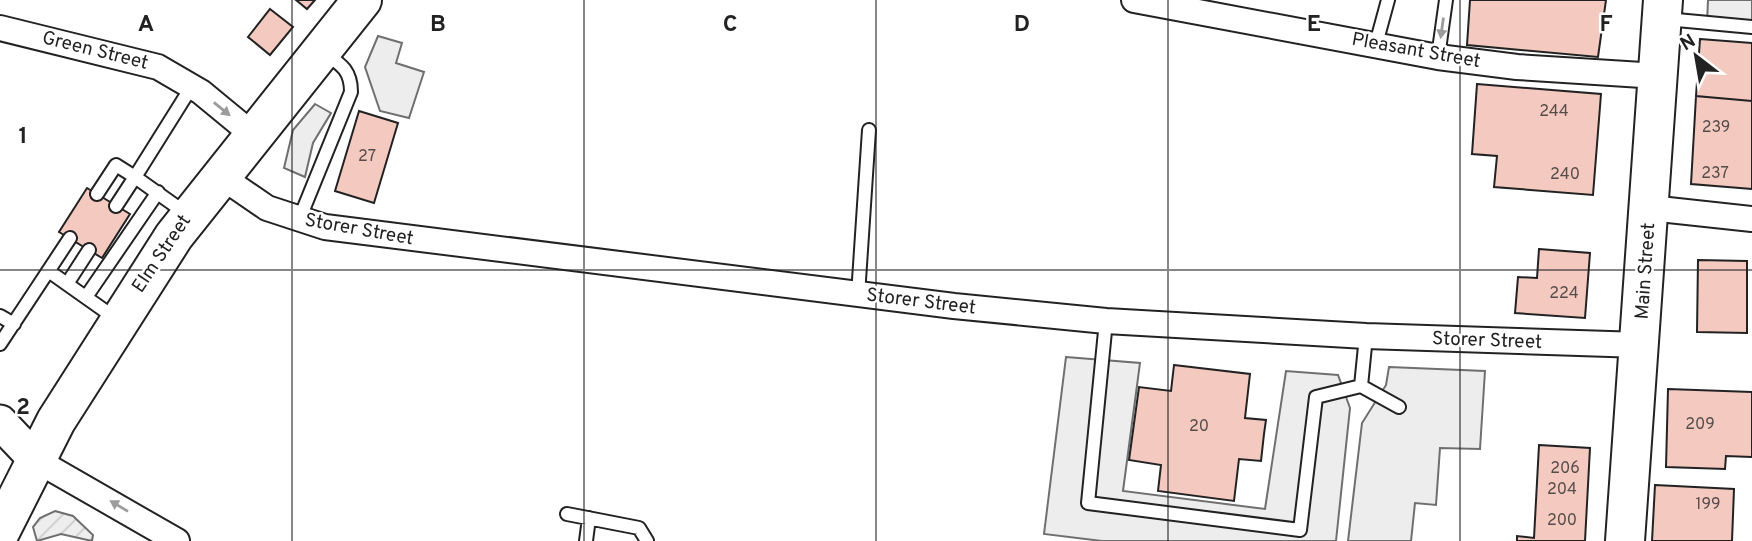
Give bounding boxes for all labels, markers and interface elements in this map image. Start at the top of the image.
text: A [138,11,154,40]
text: B [430,11,446,40]
text: C [723,11,737,40]
text: D [1014,11,1030,40]
text: E [1307,11,1321,40]
text: F [1599,11,1613,40]
one-way arrow [1436,17,1447,39]
north arrow [1661,21,1731,91]
street label: Green Street [39,26,151,76]
street label: Pleasant Street [1350,28,1482,74]
text: N [1676,29,1700,57]
one-way arrow [212,102,230,117]
house number: 244 [1539,102,1569,122]
house number: 239 [1702,118,1730,138]
text: 1 [18,123,28,152]
house number: 27 [358,147,376,167]
house number: 237 [1701,164,1729,184]
house number: 240 [1550,165,1580,185]
street label: Storer Street [303,209,415,251]
street label: Elm Street [127,210,197,298]
street label: Main Street [1631,222,1661,320]
street label: Storer Street [865,283,977,321]
house number: 224 [1549,284,1579,304]
street label: Storer Street [1432,327,1542,355]
text: 2 [16,394,30,423]
house number: 209 [1685,415,1715,435]
house number: 20 [1189,417,1209,437]
house number: 206 [1550,459,1580,479]
house number: 204 [1547,480,1577,500]
house number: 199 [1695,495,1721,515]
one-way arrow [109,500,128,512]
house number: 200 [1547,511,1577,531]

